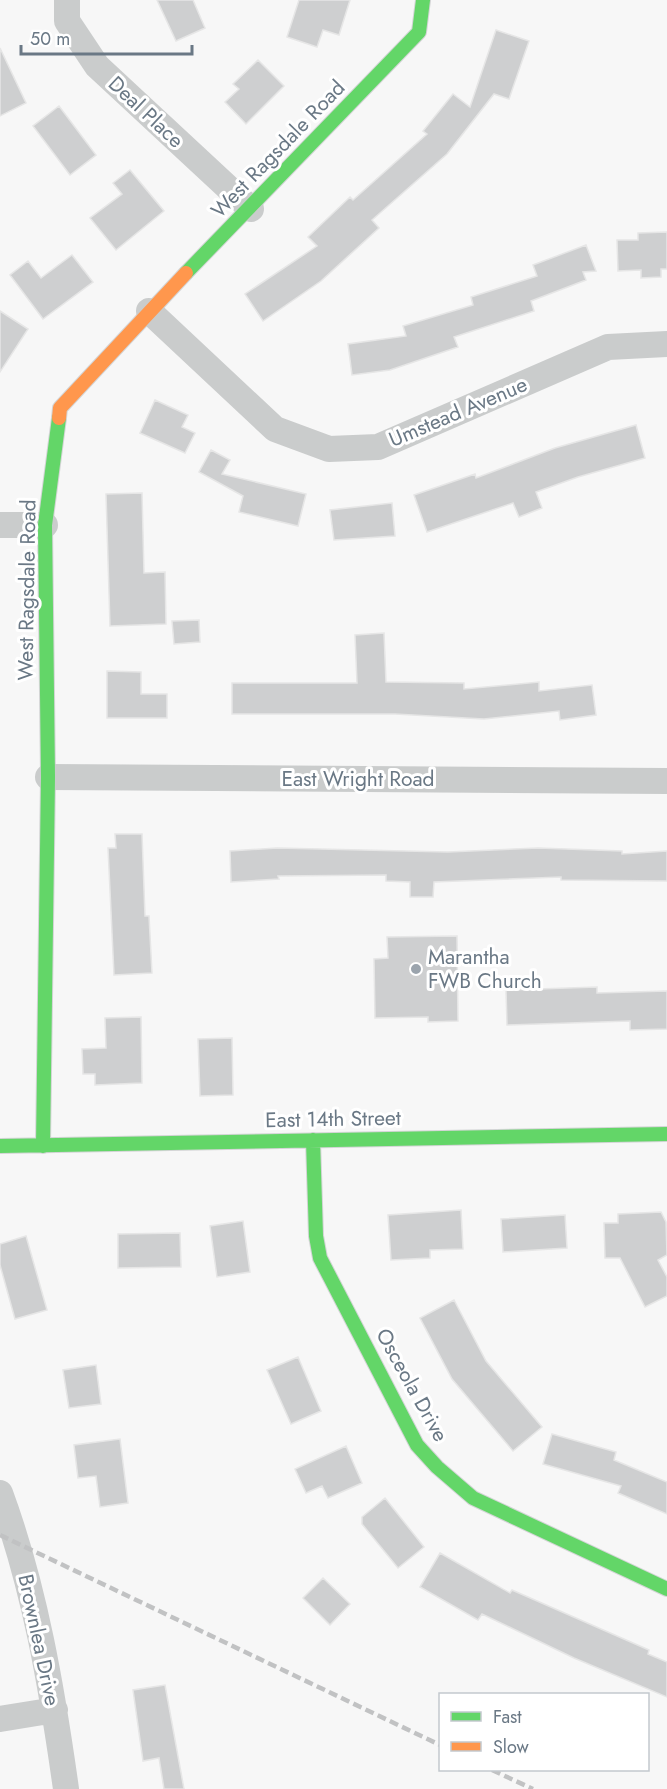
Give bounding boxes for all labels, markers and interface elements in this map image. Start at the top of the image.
scale bar [21,18,192,56]
text: 50 m [30,26,70,52]
street label: Deal Place [102,69,191,155]
street label: West Ragsdale Road [204,73,352,225]
street label: Umstead Avenue [384,369,532,455]
street label: West Ragsdale Road [10,499,44,681]
street label: East Wright Road [281,764,435,794]
place label: Marantha FWB Church [428,942,542,996]
marker: Marantha FWB Church [409,962,423,976]
street label: East 14th Street [265,1103,401,1135]
street label: Osceola Drive [369,1323,456,1447]
street label: Brownlea Drive [10,1571,68,1709]
legend [439,1693,649,1771]
text: Fast [493,1704,522,1730]
text: Slow [493,1734,530,1760]

